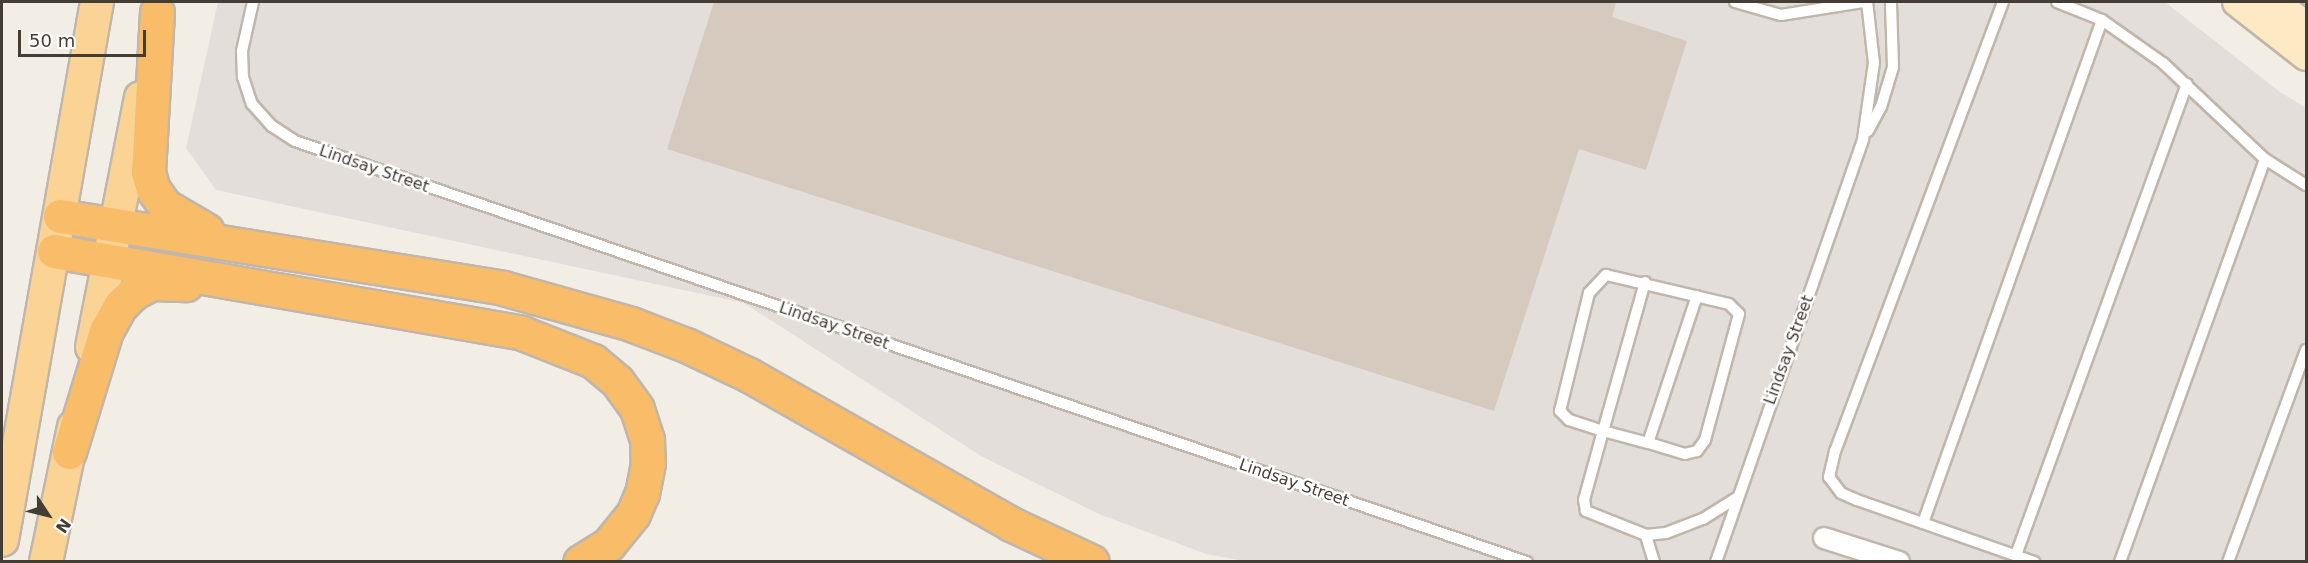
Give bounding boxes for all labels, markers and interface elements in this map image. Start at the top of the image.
scale bar [21,18,148,56]
text: 50 m [29,30,75,51]
street label: Lindsay Street [317,141,431,197]
street label: Lindsay Street [1760,293,1818,407]
street label: Lindsay Street [777,298,891,354]
street label: Lindsay Street [1237,455,1351,511]
north arrow [18,485,78,545]
text: N [52,515,75,537]

